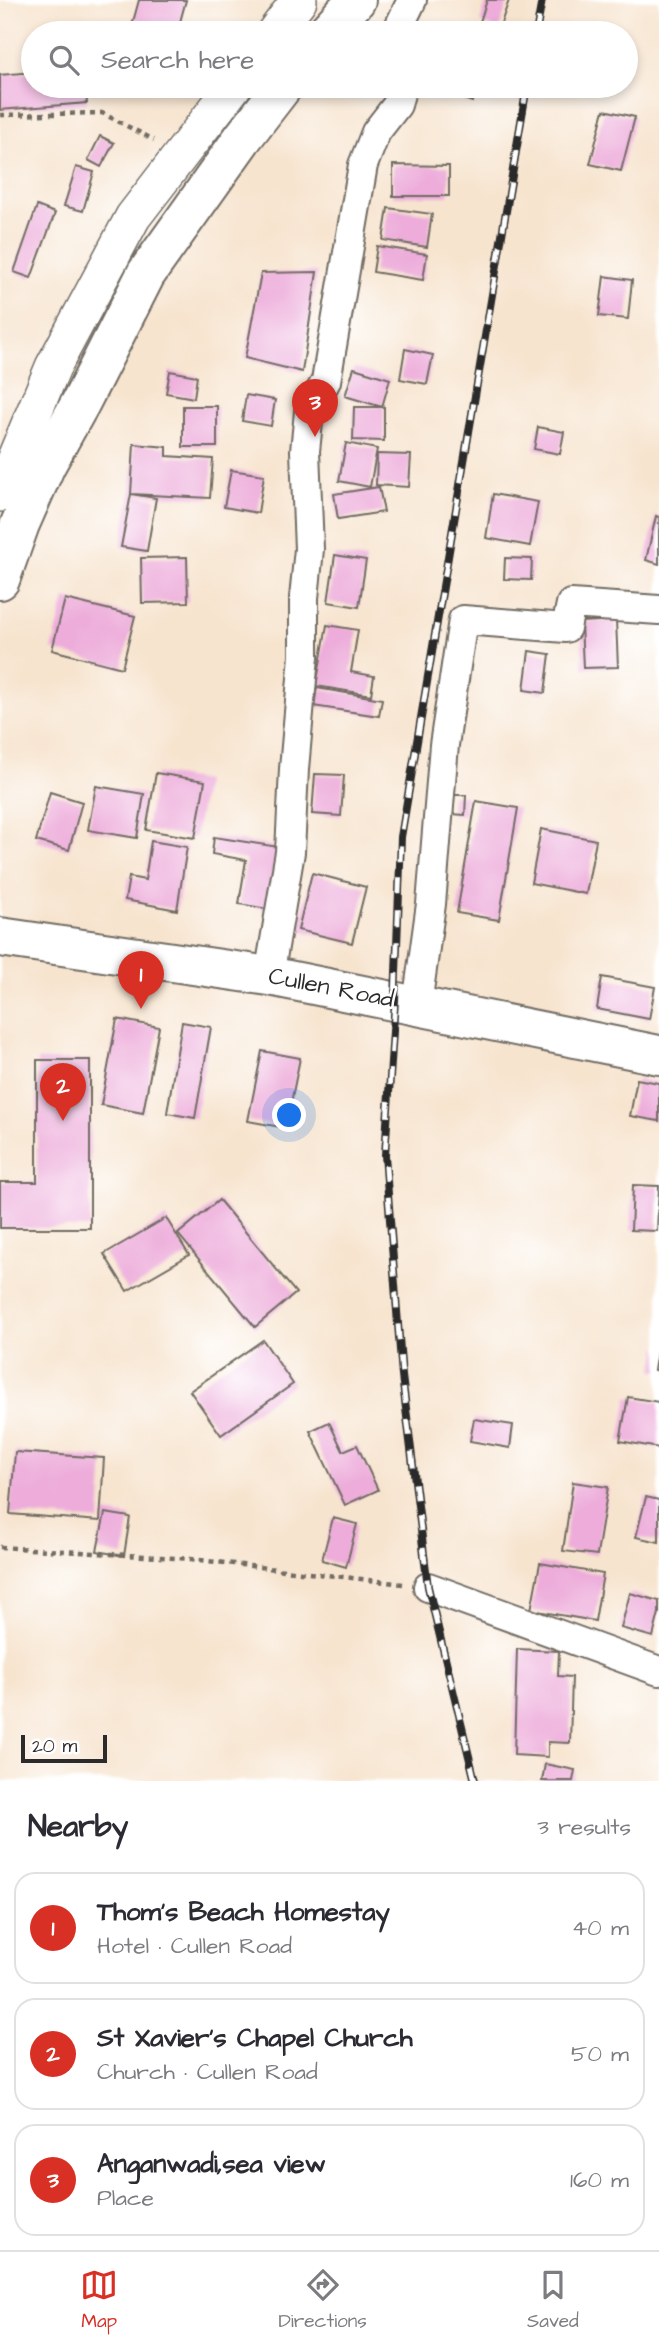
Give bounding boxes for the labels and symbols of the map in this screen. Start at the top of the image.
pin: 3 [292,379,338,437]
pin: 1 [118,951,164,1009]
street label: Cullen Road [266,959,396,1017]
pin: 2 [40,1063,86,1121]
your location [272,1098,306,1132]
scale bar [21,1732,107,1764]

